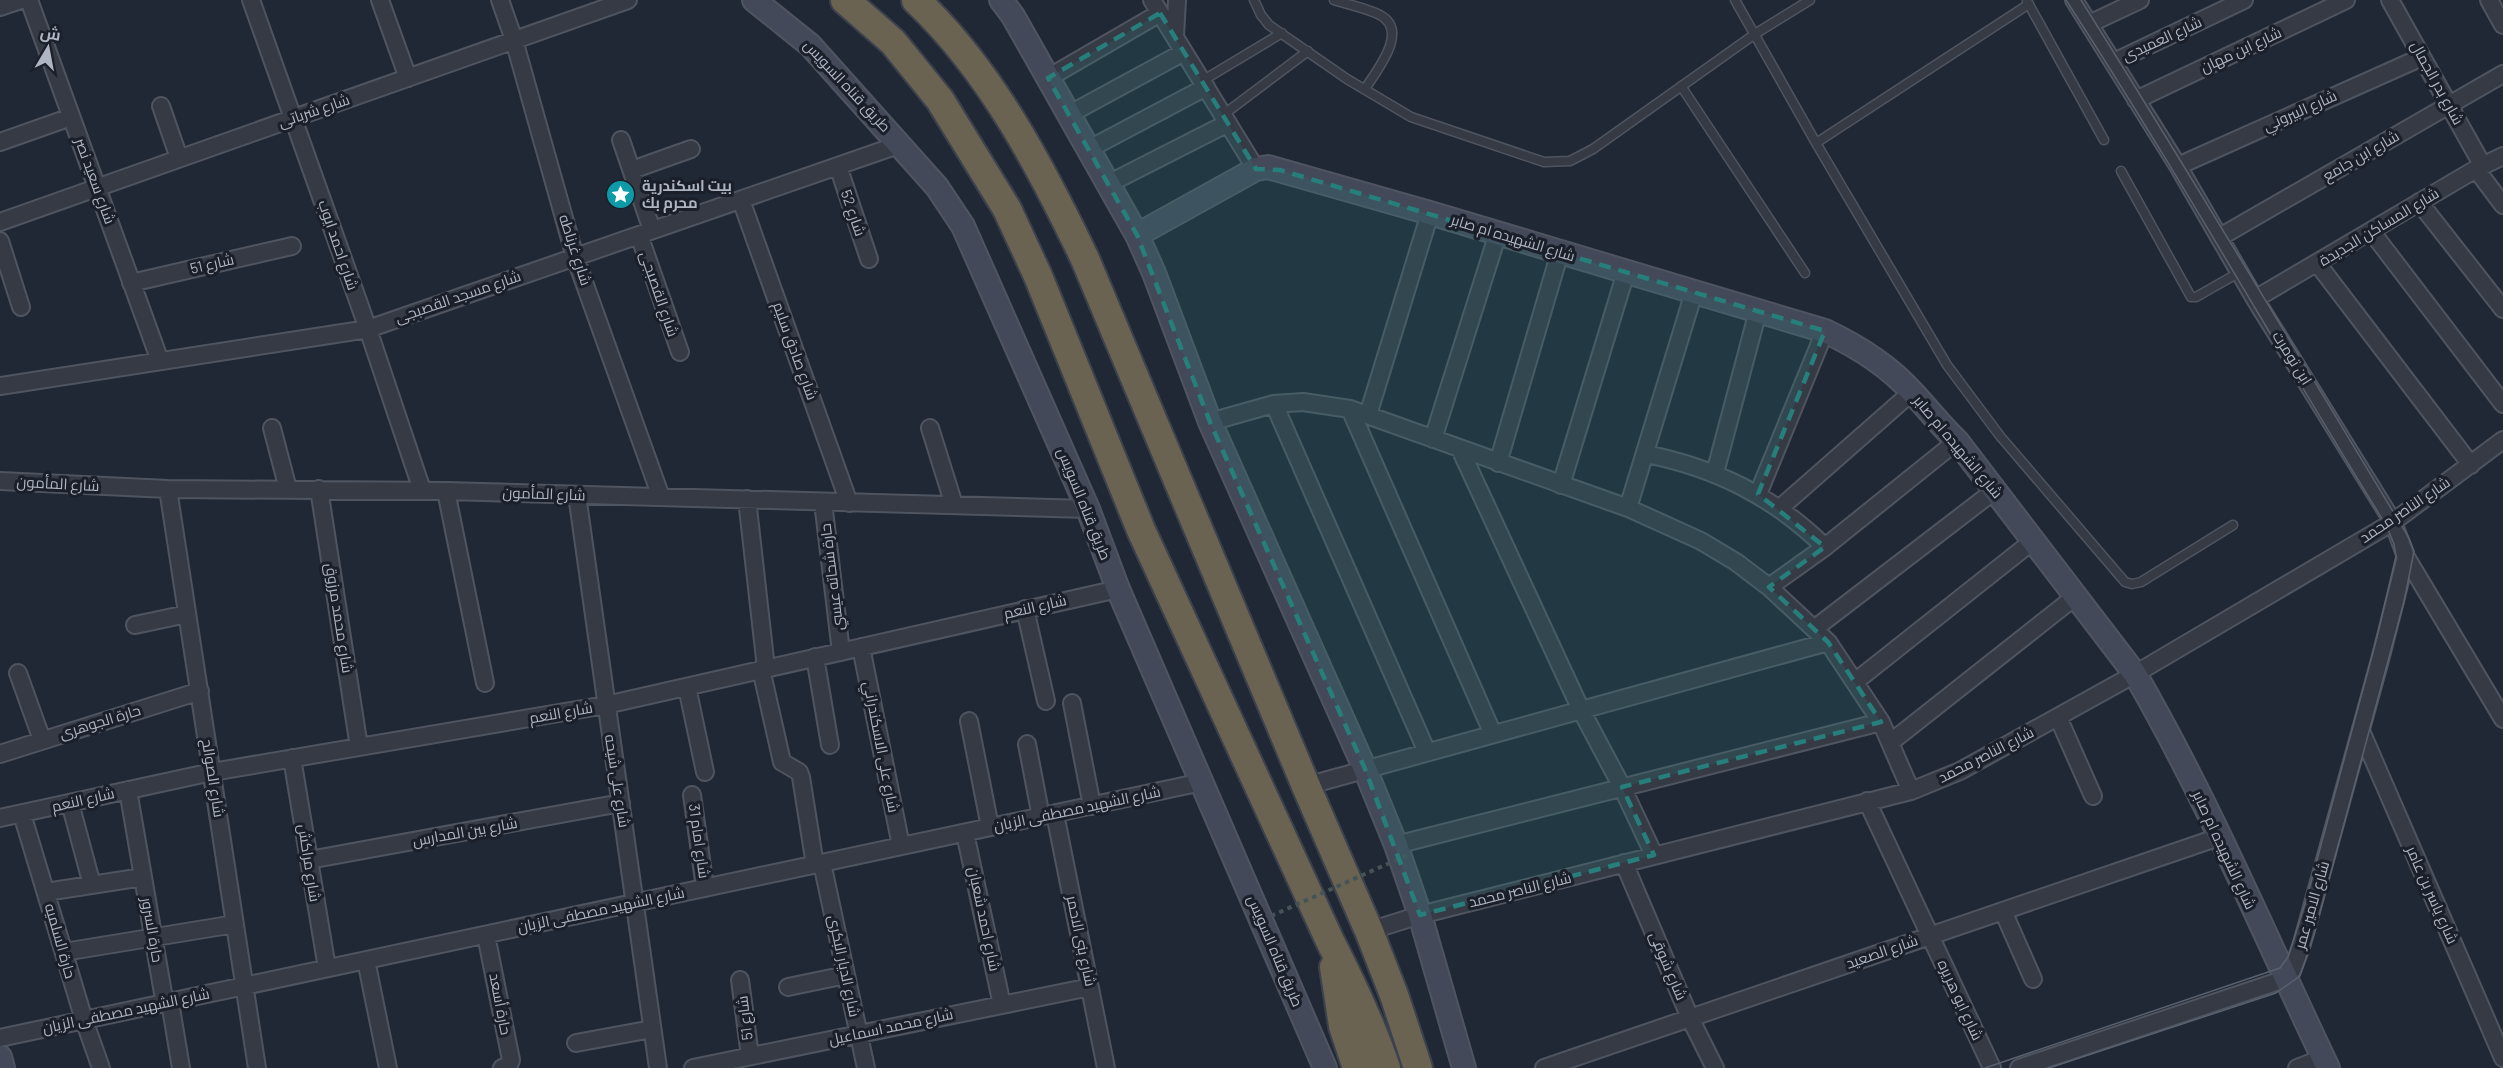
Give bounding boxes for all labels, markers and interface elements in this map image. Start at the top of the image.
street label: شارع العميدى [2119,12,2206,67]
north arrow [18,18,78,78]
text: ش [39,22,62,45]
street label: شارع ابن مهان [2197,22,2285,78]
street label: طريق قناه السويس [799,36,895,136]
street label: شارع بدر الجمال [2405,38,2468,129]
street label: شارع البيروني [2260,86,2341,138]
street label: شارع شرباتى [276,89,353,134]
street label: شارع ابن جامع [2319,126,2403,187]
street label: شارع سعيد نصر [69,134,120,227]
place label: بيت اسكندرية محرم بك [642,176,732,213]
place icon: بيت اسكندرية محرم بك [605,179,637,211]
street label: شارع المساكن الجديدة [2315,183,2443,272]
street label: شارع 52 [835,187,870,239]
street label: شارع احمد ايوب [312,197,363,293]
street label: شارع الشهيده ام صابر [1447,209,1578,267]
street label: شارع غرناطه [553,212,596,288]
street label: شارع 51 [188,249,236,280]
street label: شارع القصبجى [634,249,683,340]
street label: شارع مسجد القصبجى [392,266,524,329]
street label: شارع صادق سليم [767,299,822,403]
street label: ابن تومرت [2268,327,2316,389]
street label: شارع الشهيده ام صابر [1908,390,2007,503]
street label: طريق قناه السويس [1052,445,1116,563]
street label: شارع المأمون [16,472,100,497]
street label: شارع الناصر محمد [2356,472,2455,549]
street label: شارع المأمون [502,483,586,506]
street label: حارة شحاته عيسي [815,522,850,632]
street label: شارع محمد مرزوق [319,562,358,675]
street label: شارع النعم [1002,590,1069,625]
street label: شارع على الاسكندراني [856,680,904,815]
street label: شارع النعم [528,698,594,729]
street label: حارة الجوهرى [57,700,143,744]
street label: شارع الناصر محمد [1935,722,2038,789]
street label: شارع على شيحه [599,733,634,829]
street label: شارع الصوالح [196,737,229,819]
street label: شارع الشهيد مصطفى الزيان [992,782,1163,837]
street label: شارع النعم [50,783,117,818]
street label: شارع الشهيده ام صابر [2186,786,2260,913]
street label: شارع امام 31 [683,802,714,880]
street label: شارع بين المدارس [411,813,519,852]
street label: شارع مراكش [292,823,325,903]
street label: شارع ياسر بن عامر [2400,842,2463,947]
street label: شارع الامير عمر [2290,859,2335,953]
street label: شارع احمد شعبان [962,865,1005,973]
street label: شارع الناصر محمد [1467,868,1574,913]
street label: شارع الشهيد مصطفى الزيان [516,883,687,938]
street label: طريق قناه السويس [1242,892,1308,1010]
street label: شارع بنى الاحمر [1060,893,1100,988]
street label: حارة السرور [137,895,168,964]
street label: حارة السلميه [41,901,80,981]
street label: شارع الديار البكرى [822,913,865,1019]
street label: شارع شوقى [1644,929,1691,1004]
street label: شارع الصعيد [1843,930,1921,975]
street label: شارع ابو هريره [1932,956,1987,1044]
street label: حارة أسعد [485,971,516,1036]
street label: شارع الشهيد مصطفى الزيان [41,984,212,1039]
street label: شارع 51 [732,995,759,1041]
street label: شارع محمد اسماعيل [827,1004,955,1051]

